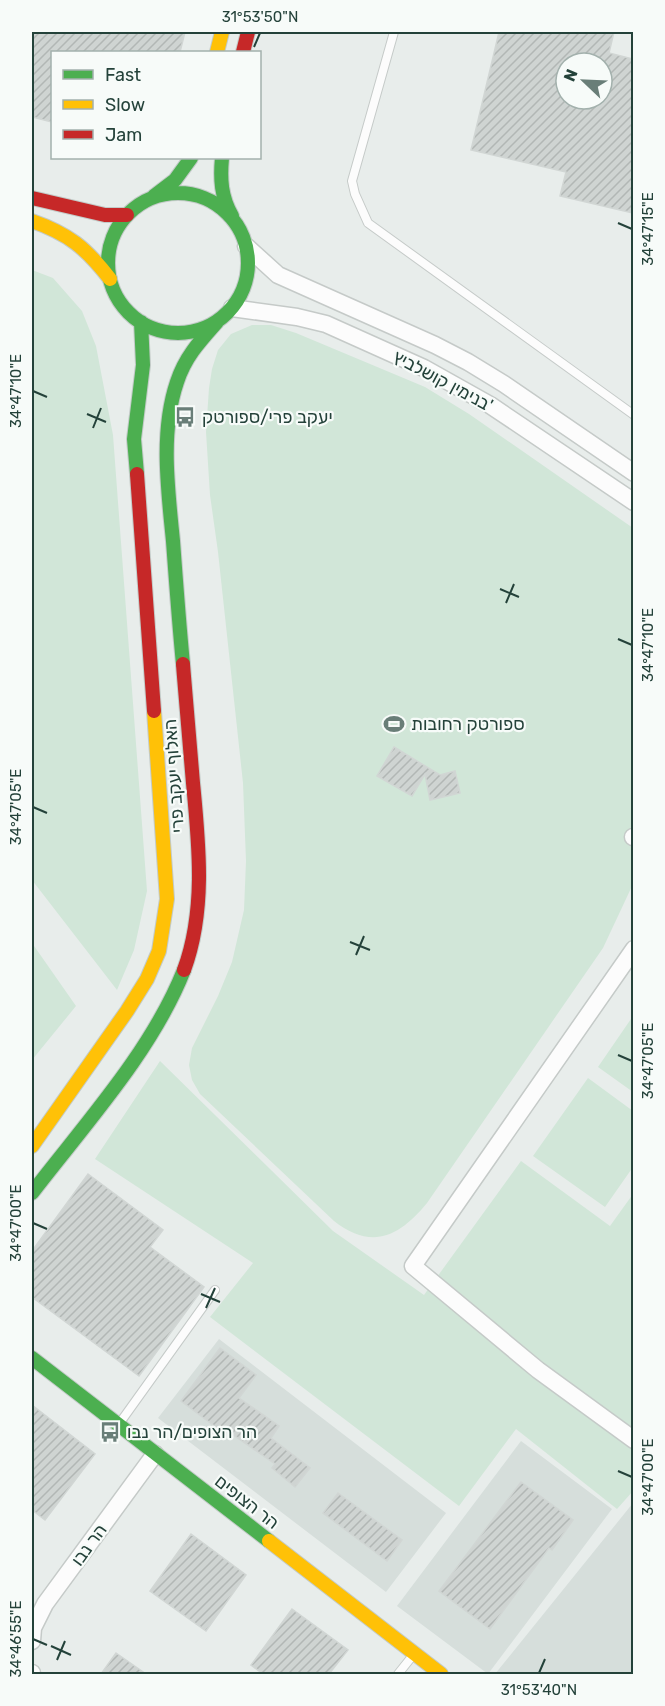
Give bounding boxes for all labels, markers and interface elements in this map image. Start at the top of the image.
text: 31°53'50"N [222,8,298,26]
legend [51,51,261,159]
north arrow [554,51,614,111]
text: Fast [105,64,141,86]
text: N [560,66,582,84]
text: Slow [105,94,145,116]
text: Jam [105,124,142,146]
text: 34°47'15"E [639,192,657,266]
street label: בנימין קושלביץ' [389,345,497,417]
text: 34°47'10"E [7,354,25,428]
bus stop icon: יעקב פרי/ספורטק [173,405,197,429]
place label: יעקב פרי/ספורטק [202,406,333,428]
text: 34°47'10"E [639,608,657,682]
sports icon: ספורטק רחובות [382,712,406,736]
place label: ספורטק רחובות [411,713,525,735]
street label: האלוף יעקב פרי [159,718,189,834]
text: 34°47'05"E [7,769,25,845]
text: 34°47'05"E [639,1023,657,1099]
text: 34°47'00"E [7,1184,25,1262]
bus stop icon: הר הצופים/הר נבו [98,1420,122,1444]
place label: הר הצופים/הר נבו [127,1421,257,1443]
text: 34°47'00"E [639,1438,657,1516]
street label: הר הצופים [210,1470,284,1534]
street label: הר נבו [66,1520,112,1570]
text: 34°46'55"E [7,1600,25,1678]
text: 31°53'40"N [501,1681,577,1699]

